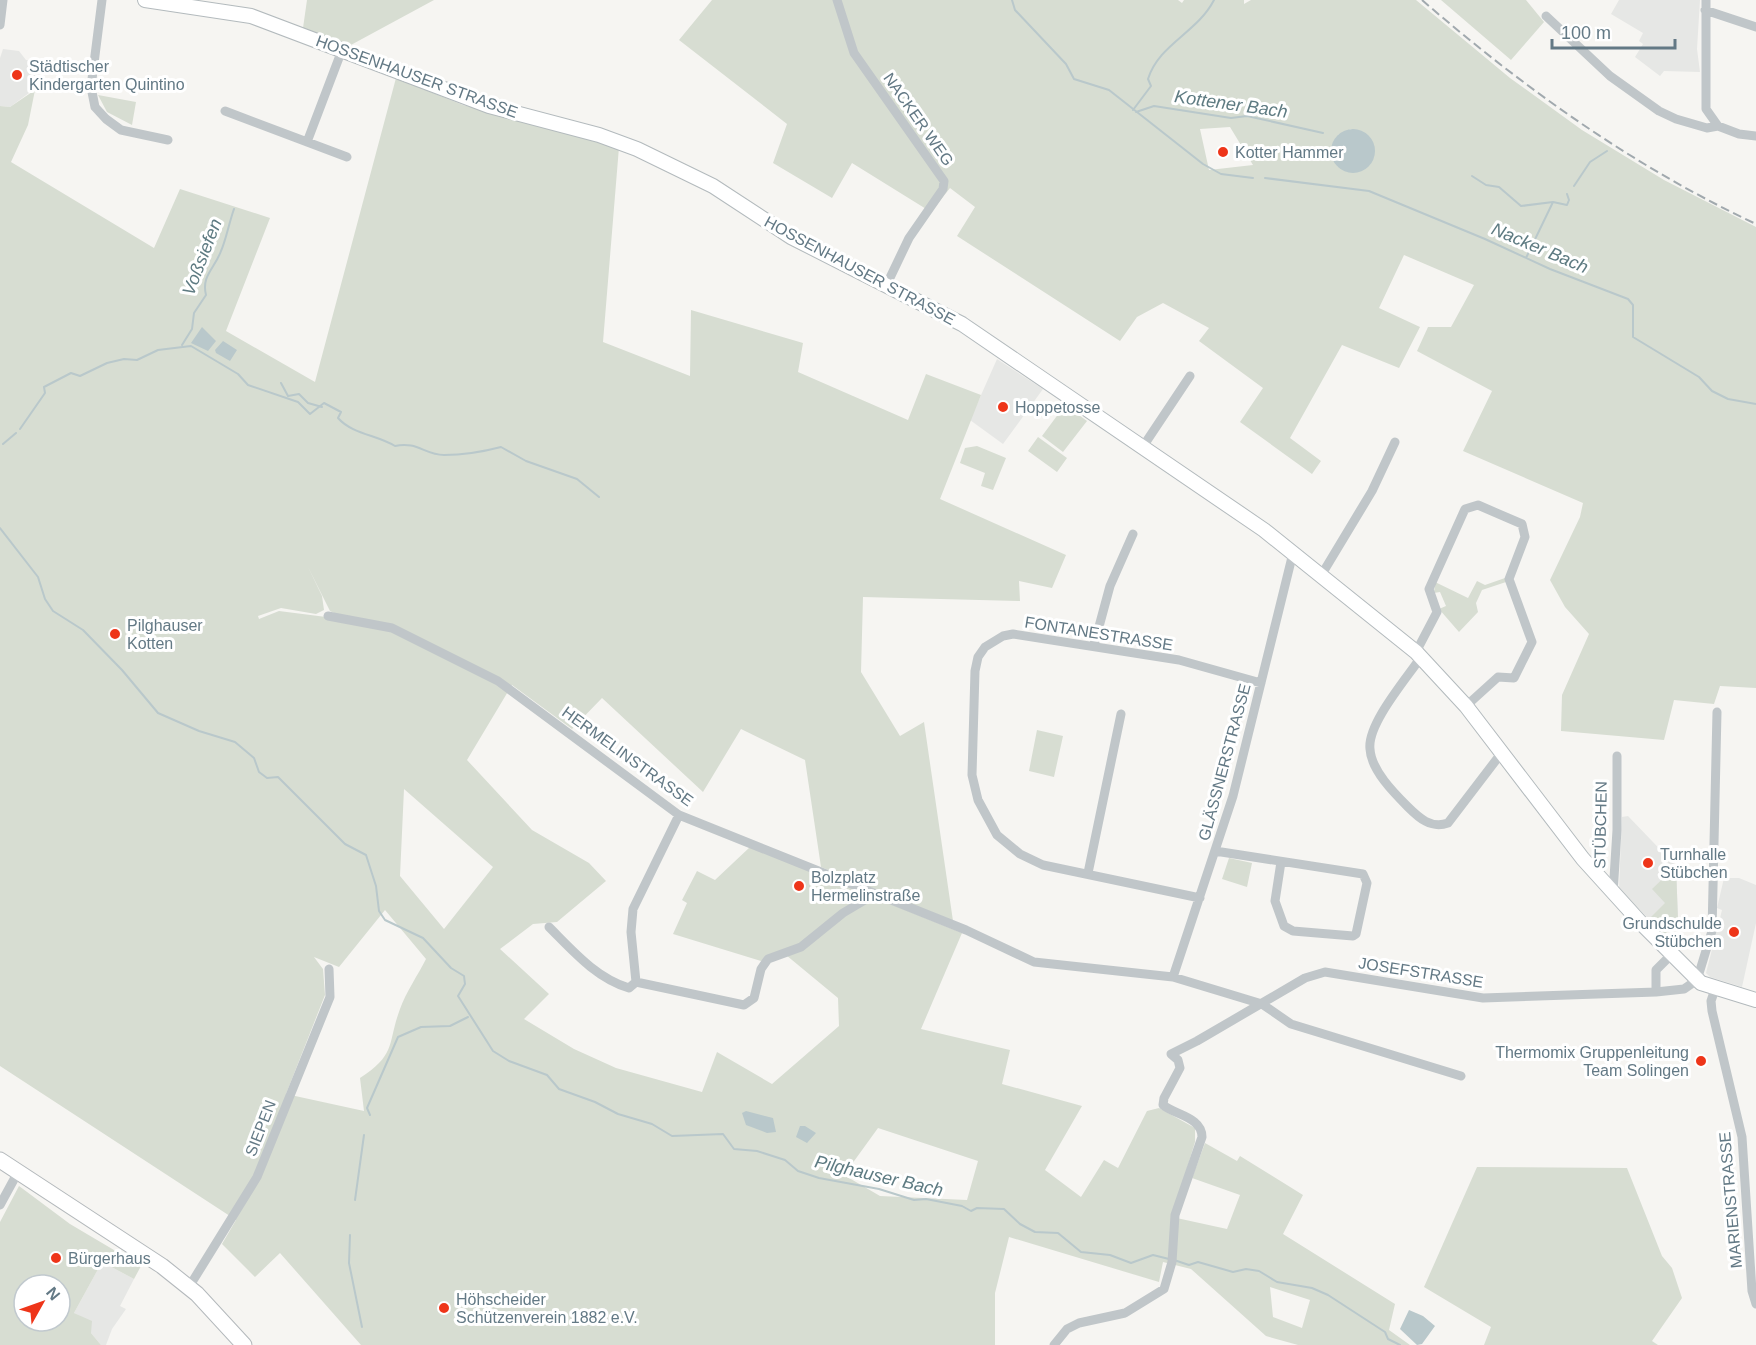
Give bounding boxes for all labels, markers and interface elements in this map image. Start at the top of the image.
scale bar [1552,12,1675,50]
text: 100 m [1561,23,1611,43]
street label: HOSSENHAUSER STRASSE [314,32,520,121]
place label: Städtischer Kindergarten Quintino [29,58,185,93]
marker: Städtischer Kindergarten Quintino [10,68,24,82]
street label: NACKER WEG [880,70,957,169]
water label: Kottener Bach [1173,86,1289,122]
place label: Kotter Hammer [1235,144,1344,161]
marker: Kotter Hammer [1216,145,1230,159]
street label: HOSSENHAUSER STRASSE [762,213,958,328]
water label: Voßsiefen [178,216,226,298]
water label: Nacker Bach [1489,219,1591,277]
place label: Hoppetosse [1015,399,1100,416]
marker: Hoppetosse [996,400,1010,414]
street label: FONTANESTRASSE [1024,613,1174,654]
place label: Pilghauser Kotten [127,617,203,652]
marker: Pilghauser Kotten [108,627,122,641]
street label: GLÄSSNERSTRASSE [1195,682,1254,842]
street label: HERMELINSTRASSE [559,703,696,810]
street label: STÜBCHEN [1591,781,1610,869]
place label: Turnhalle Stübchen [1660,846,1728,881]
marker: Turnhalle Stübchen [1641,856,1655,870]
place label: Bolzplatz Hermelinstraße [811,869,920,904]
marker: Bolzplatz Hermelinstraße [792,879,806,893]
place label: Grundschulde Stübchen [1622,915,1722,950]
marker: Grundschulde Stübchen [1727,925,1741,939]
street label: JOSEFSTRASSE [1357,954,1485,991]
place label: Thermomix Gruppenleitung Team Solingen [1495,1044,1689,1079]
marker: Thermomix Gruppenleitung Team Solingen [1694,1054,1708,1068]
street label: SIEPEN [242,1098,279,1159]
street label: MARIENSTRASSE [1716,1131,1745,1269]
water label: Pilghauser Bach [813,1152,945,1200]
place label: Bürgerhaus [68,1250,151,1267]
marker: Bürgerhaus [49,1251,63,1265]
north arrow [12,1273,72,1333]
text: N [43,1284,63,1304]
place label: Höhscheider Schützenverein 1882 e.V. [456,1291,638,1326]
marker: Höhscheider Schützenverein 1882 e.V. [437,1301,451,1315]

